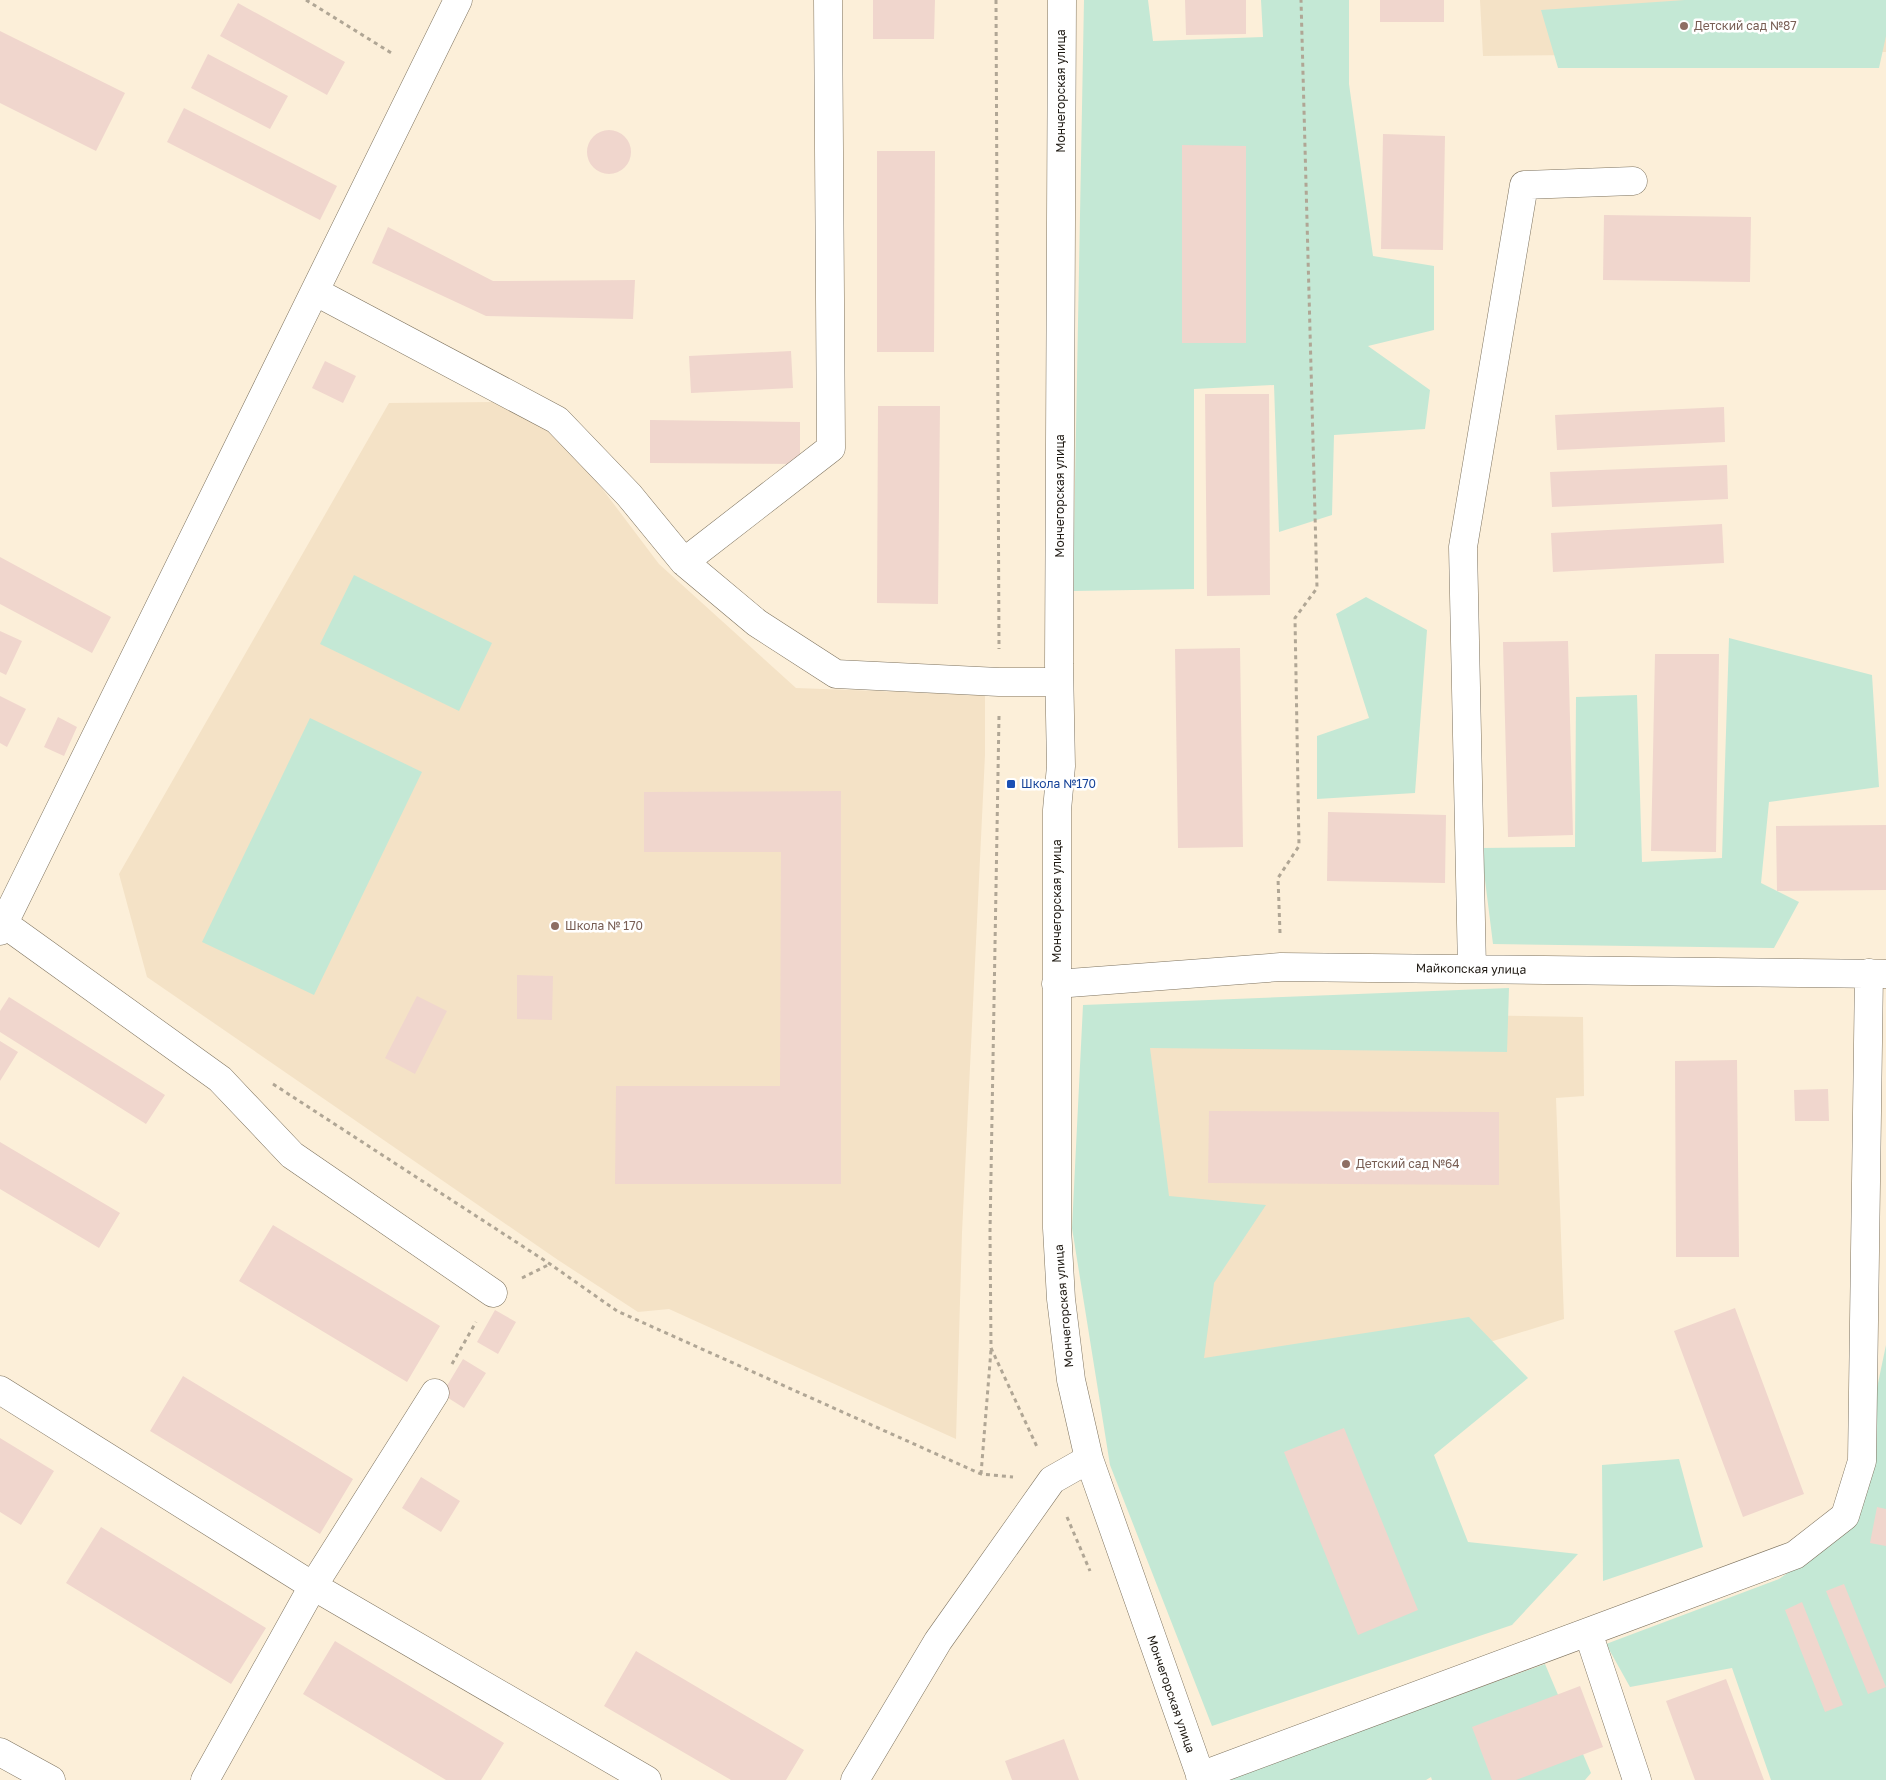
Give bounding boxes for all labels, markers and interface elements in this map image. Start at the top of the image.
place label: Детский сад №87 [1694,18,1797,33]
marker: Детский сад №87 [1678,20,1690,32]
street label: Мончегорская улица [1053,29,1068,153]
street label: Мончегорская улица [1052,434,1067,558]
place label: Школа №170 [1021,776,1096,791]
marker: Школа №170 [1005,778,1017,790]
street label: Мончегорская улица [1049,839,1064,963]
place label: Школа № 170 [565,918,643,933]
marker: Школа № 170 [549,920,561,932]
street label: Майкопская улица [1416,960,1526,977]
place label: Детский сад №64 [1356,1156,1460,1171]
marker: Детский сад №64 [1340,1158,1352,1170]
street label: Мончегорская улица [1051,1244,1076,1368]
street label: Мончегорская улица [1144,1633,1199,1755]

